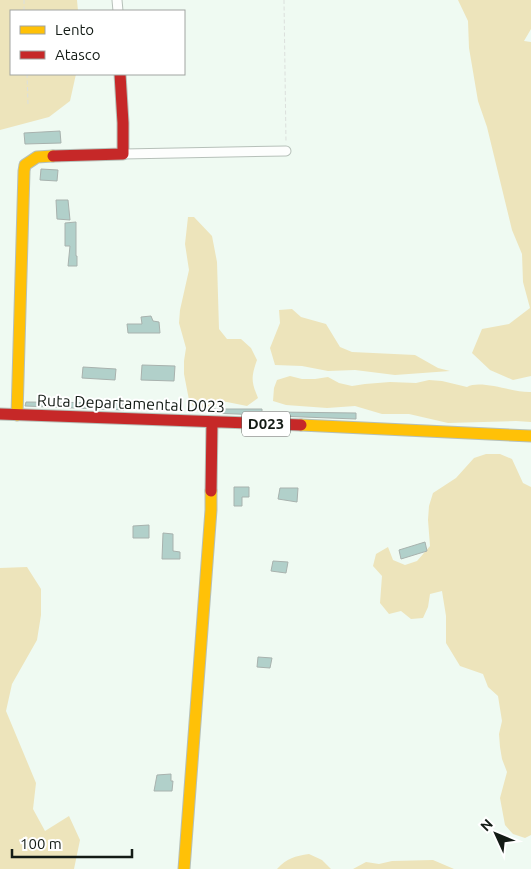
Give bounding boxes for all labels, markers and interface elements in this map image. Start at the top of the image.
legend [10,10,185,75]
text: Lento [55,21,94,38]
text: Atasco [55,46,101,63]
street label: Ruta Departamental D023 [37,391,225,415]
road number: D023 [242,412,290,436]
north arrow [471,809,521,859]
text: N [477,816,496,834]
scale bar [12,826,132,858]
text: 100 m [20,835,62,852]

